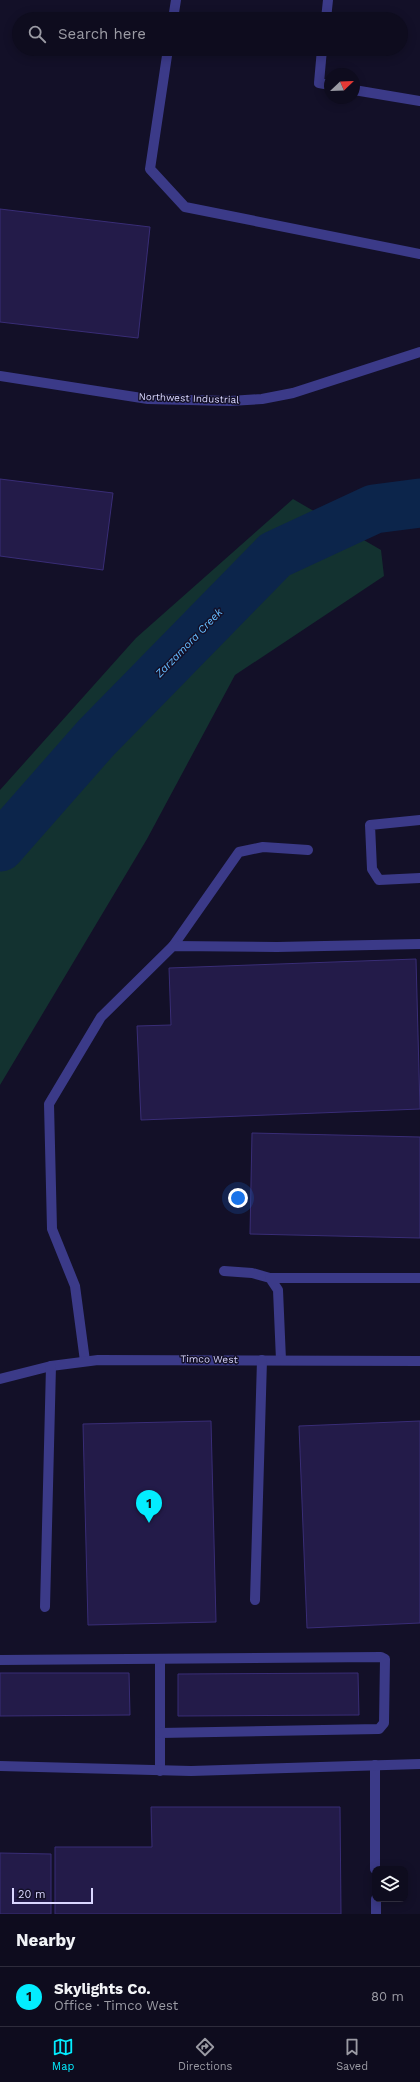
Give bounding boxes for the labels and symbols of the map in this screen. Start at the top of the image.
north arrow [324,68,360,104]
street label: Northwest Industrial [139,391,239,405]
water label: Zarzamora Creek [152,605,226,681]
your location [228,1188,248,1208]
street label: Timco West [180,1353,239,1365]
pin: 1 [136,1490,162,1523]
scale bar [12,1886,93,1905]

